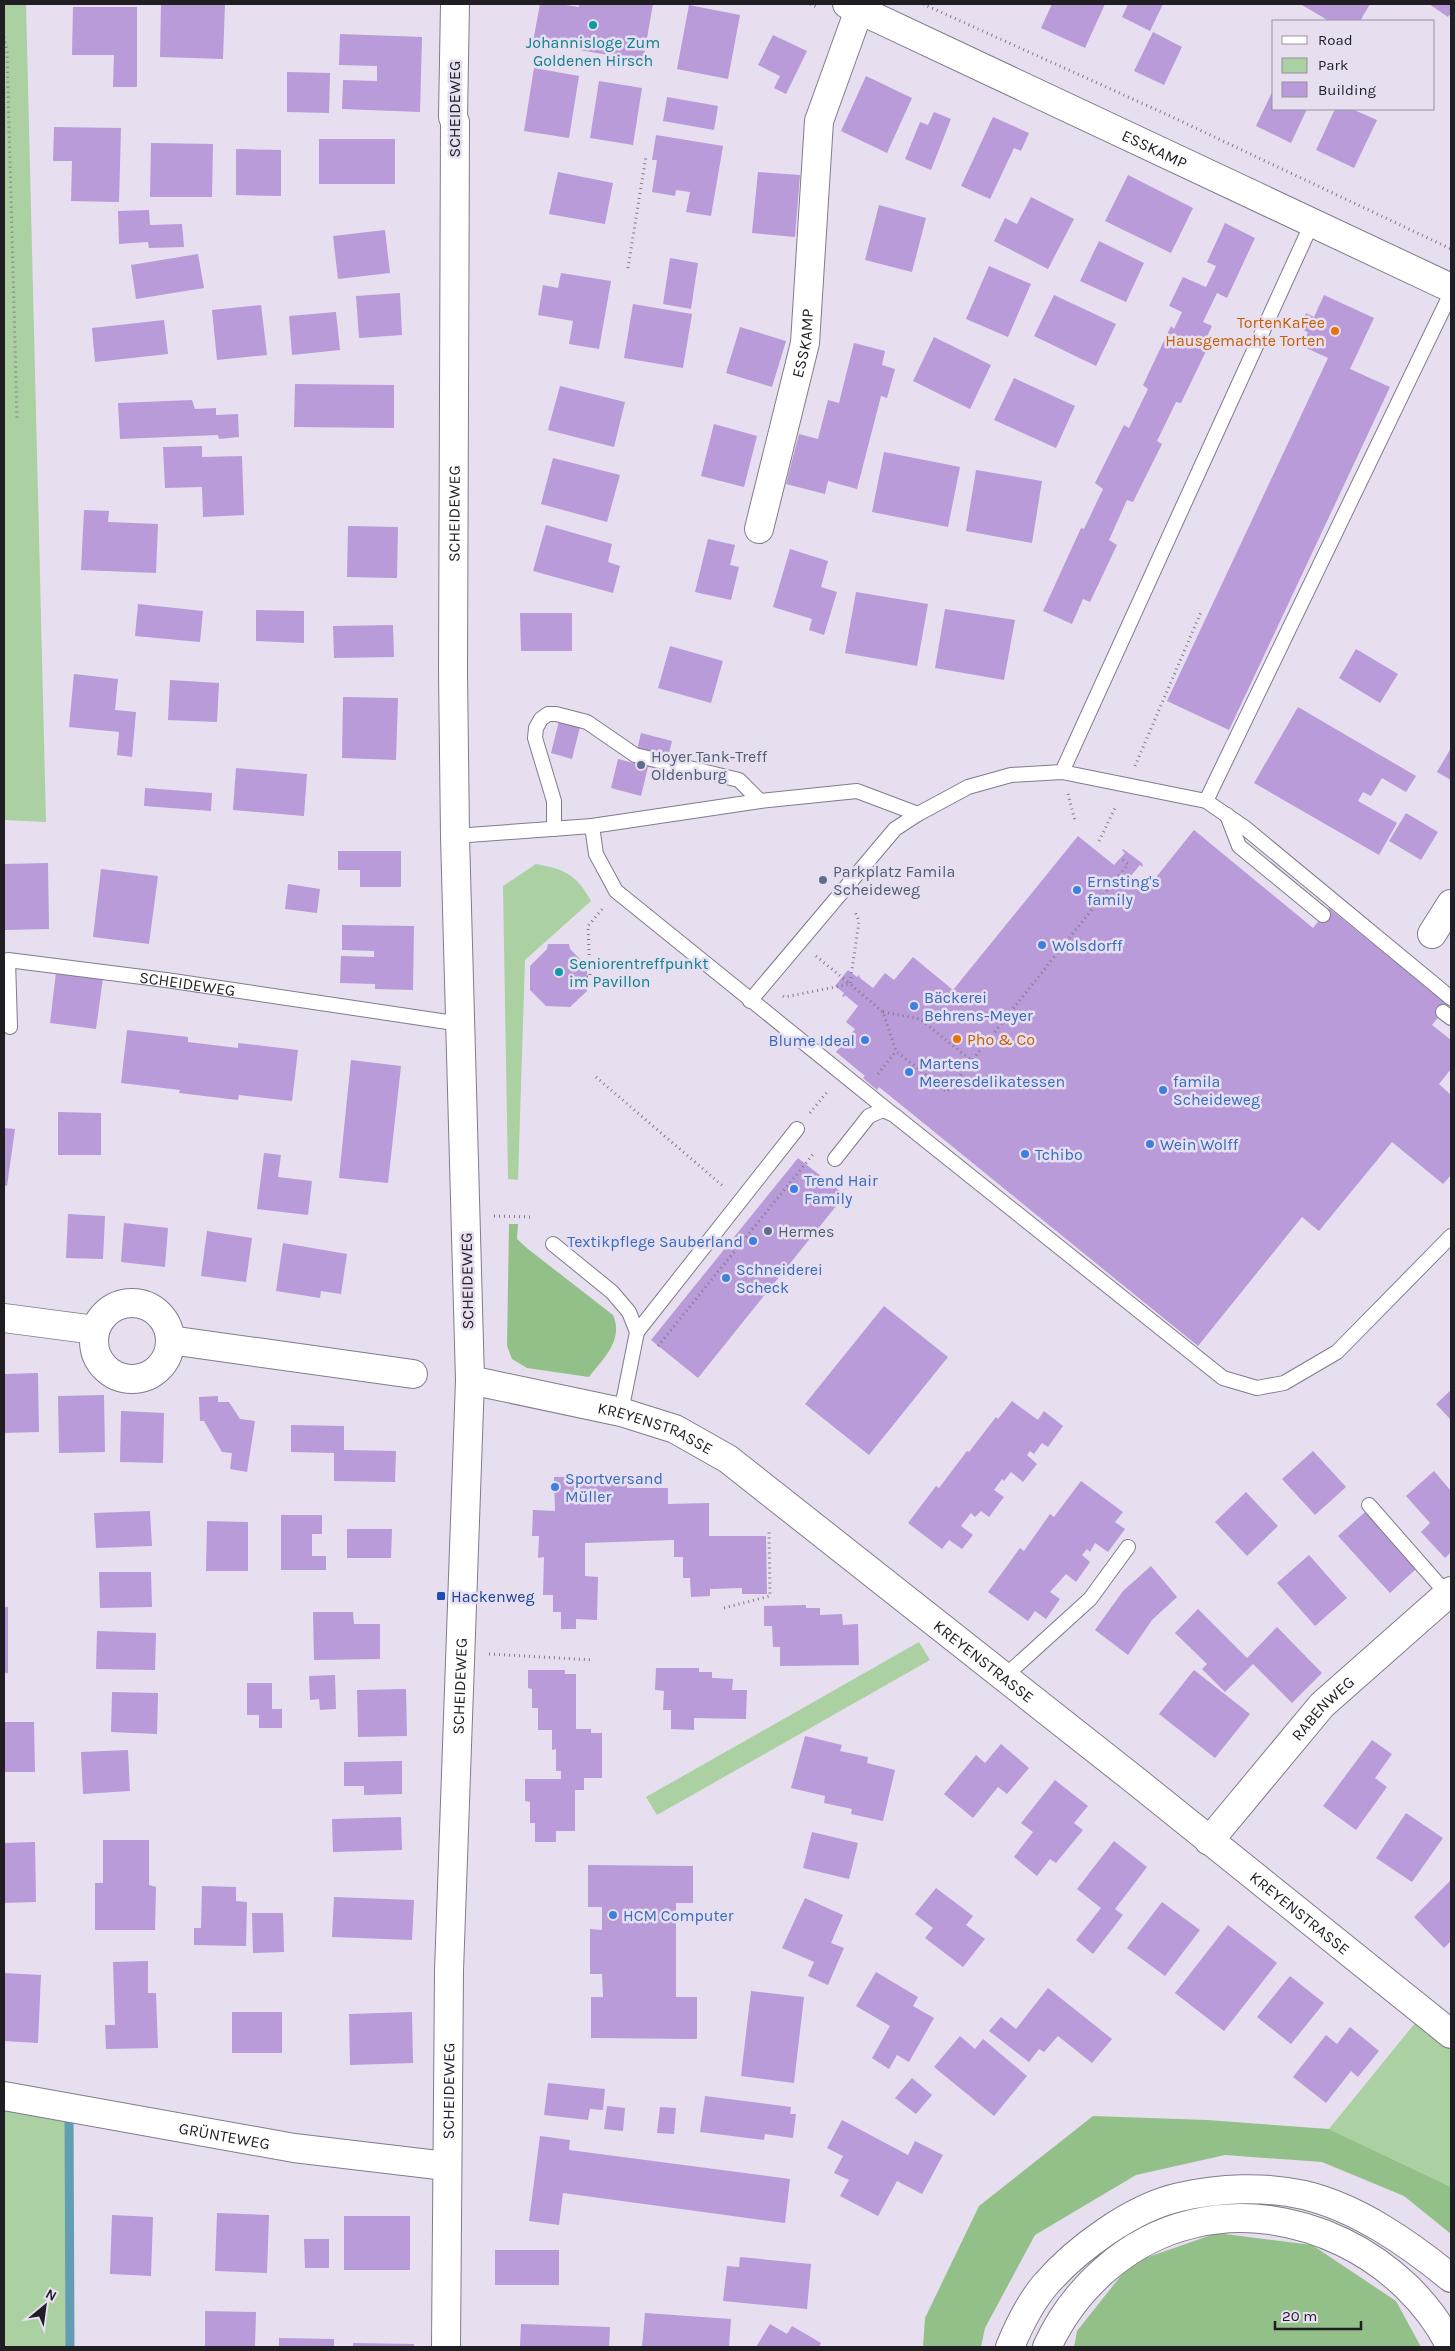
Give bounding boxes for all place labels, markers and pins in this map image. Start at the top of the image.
marker: Johannisloge Zum Goldenen Hirsch [587,19,599,31]
place label: Johannisloge Zum Goldenen Hirsch [526,33,660,70]
place label: TortenKaFee Hausgemachte Torten [1165,313,1325,350]
marker: TortenKaFee Hausgemachte Torten [1329,325,1341,337]
place label: Hoyer Tank-Treff Oldenburg [651,747,768,784]
marker: Hoyer Tank-Treff Oldenburg [635,759,647,771]
place label: Parkplatz Famila Scheideweg [833,862,955,899]
place label: Ernsting's family [1087,872,1160,909]
marker: Parkplatz Famila Scheideweg [817,874,829,886]
marker: Ernsting's family [1071,884,1083,896]
place label: Wolsdorff [1052,936,1123,955]
marker: Wolsdorff [1036,939,1048,951]
place label: Seniorentreffpunkt im Pavillon [569,954,708,991]
marker: Seniorentreffpunkt im Pavillon [553,966,565,978]
place label: Bäckerei Behrens-Meyer [924,988,1033,1025]
marker: Bäckerei Behrens-Meyer [908,1000,920,1012]
place label: Pho & Co [967,1030,1035,1049]
place label: Blume Ideal [768,1031,855,1050]
marker: Pho & Co [951,1033,963,1045]
marker: Blume Ideal [859,1034,871,1046]
place label: Martens Meeresdelikatessen [919,1054,1065,1091]
marker: Martens Meeresdelikatessen [903,1066,915,1078]
place label: famila Scheideweg [1173,1072,1260,1109]
marker: famila Scheideweg [1157,1084,1169,1096]
place label: Wein Wolff [1160,1135,1239,1154]
marker: Wein Wolff [1144,1138,1156,1150]
place label: Tchibo [1035,1145,1083,1164]
marker: Tchibo [1019,1148,1031,1160]
place label: Trend Hair Family [804,1171,878,1208]
marker: Trend Hair Family [788,1183,800,1195]
place label: Hermes [778,1222,834,1241]
marker: Hermes [762,1225,774,1237]
place label: Textikpflege Sauberland [567,1232,743,1251]
marker: Textikpflege Sauberland [747,1235,759,1247]
place label: Schneiderei Scheck [736,1260,823,1297]
marker: Schneiderei Scheck [720,1272,732,1284]
place label: Sportversand Müller [565,1469,663,1506]
marker: Sportversand Müller [549,1481,561,1493]
place label: Hackenweg [451,1587,535,1606]
marker: Hackenweg [435,1590,447,1602]
place label: HCM Computer [623,1906,734,1925]
marker: HCM Computer [607,1909,619,1921]

